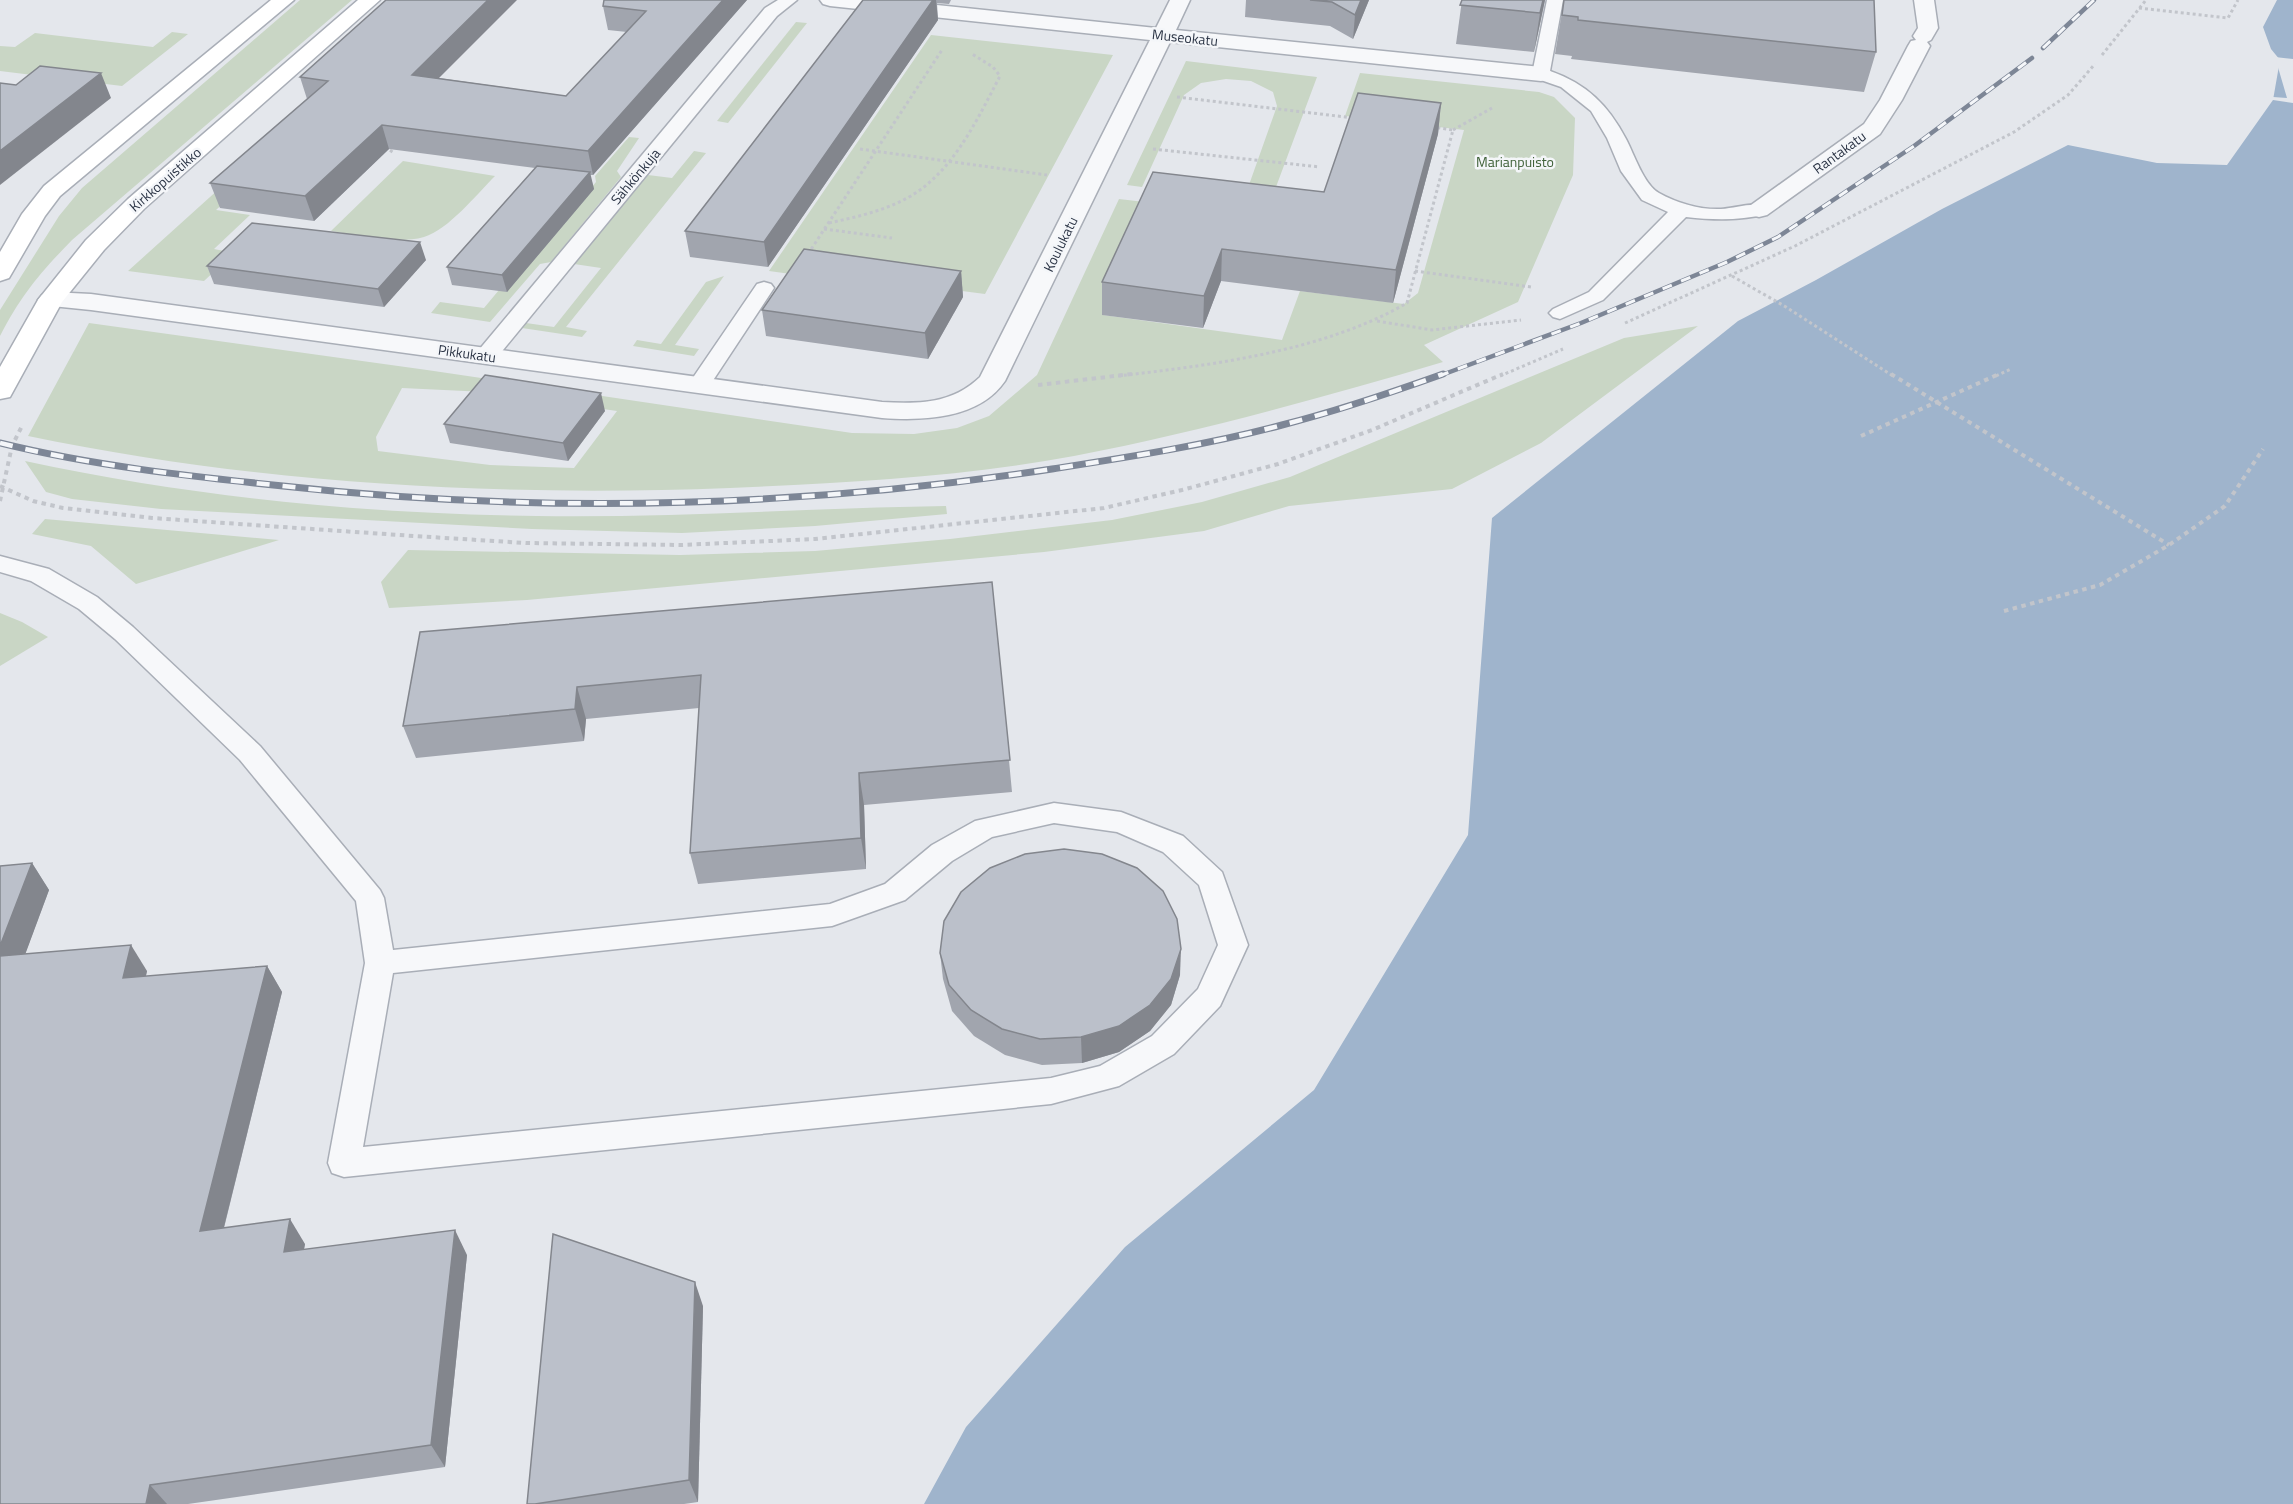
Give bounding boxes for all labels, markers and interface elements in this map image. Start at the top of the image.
street label: Museokatu [1151,23,1219,51]
street label: Rantakatu [1808,126,1870,178]
street label: Kirkkopuistikko [124,142,206,216]
street label: Sähkönkuja [605,143,665,209]
park label: Marianpuisto [1476,151,1554,172]
street label: Koulukatu [1038,213,1082,275]
street label: Pikkukatu [437,339,497,367]

